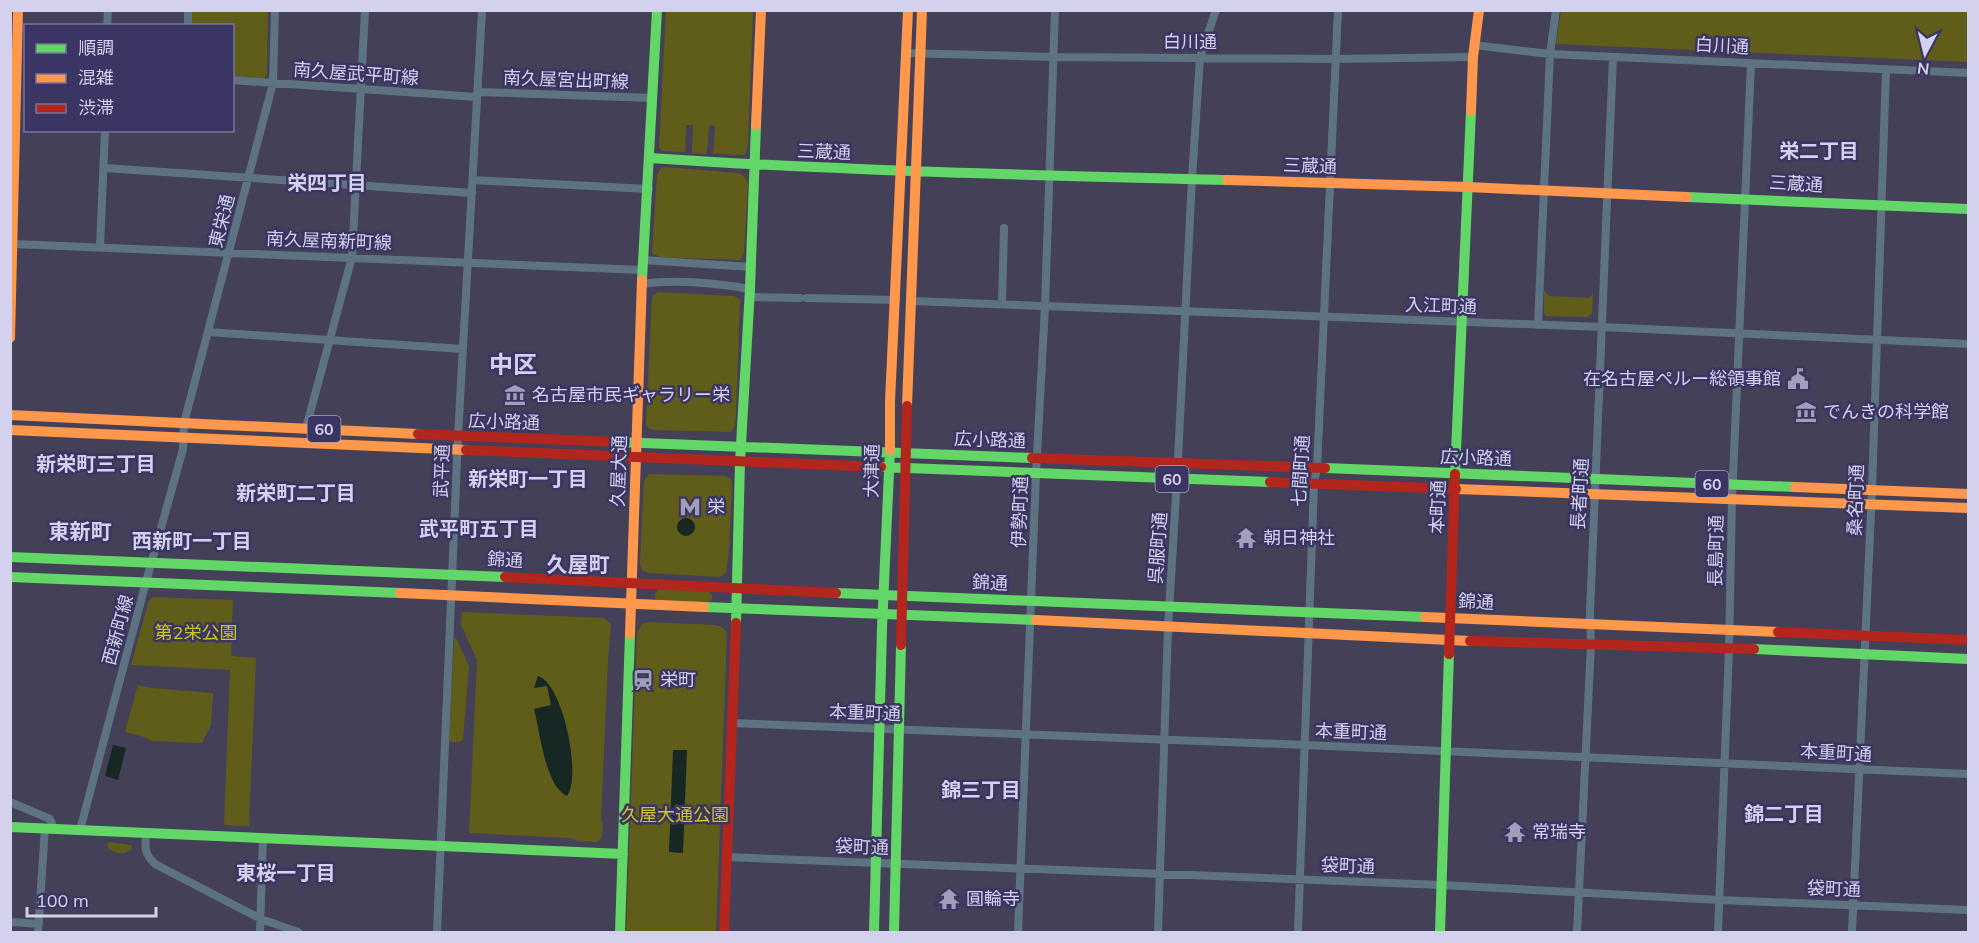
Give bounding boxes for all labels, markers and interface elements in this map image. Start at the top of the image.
legend [24,24,234,132]
north arrow [1895,24,1955,84]
street label: 白川通 [1163,30,1217,53]
street label: 白川通 [1694,33,1750,58]
text: 順調 [78,36,114,59]
street label: 南久屋武平町線 [292,58,420,89]
text: N [1916,58,1930,80]
text: 混雑 [78,66,114,89]
street label: 南久屋宮出町線 [503,66,629,93]
text: 渋滞 [78,96,114,119]
district label: 栄二丁目 [1779,138,1859,163]
street label: 三蔵通 [797,139,851,164]
street label: 三蔵通 [1283,153,1337,178]
district label: 栄四丁目 [287,170,367,195]
street label: 三蔵通 [1768,171,1824,196]
street label: 東栄通 [204,192,239,250]
street label: 南久屋南新町線 [266,227,392,254]
street label: 入江町通 [1405,293,1477,318]
district label: 中区 [489,349,537,379]
place label: 在名古屋ペルー総領事館 [1583,367,1781,390]
public building icon: 在名古屋ペルー総領事館 [1786,367,1810,391]
museum icon: 名古屋市民ギャラリー栄 [503,383,527,407]
place label: 名古屋市民ギャラリー栄 [532,383,730,406]
museum icon: でんきの科学館 [1794,400,1818,424]
place label: でんきの科学館 [1823,400,1949,423]
street label: 広小路通 [468,409,540,434]
road number: 60 [308,416,340,442]
street label: 広小路通 [954,427,1026,452]
street label: 七間町通 [1287,434,1314,508]
street label: 久屋大通 [606,435,631,507]
street label: 武平通 [429,444,454,498]
street label: 大津通 [860,444,883,498]
street label: 広小路通 [1440,445,1512,470]
district label: 新栄町三丁目 [36,451,156,476]
street label: 長者町通 [1566,457,1593,531]
street label: 桑名町通 [1843,464,1868,536]
district label: 新栄町一丁目 [468,466,588,491]
road number: 60 [1156,466,1188,492]
road number: 60 [1696,471,1728,497]
street label: 伊勢町通 [1007,476,1032,548]
district label: 新栄町二丁目 [236,480,356,505]
street label: 本町通 [1425,480,1450,534]
metro station icon: 栄 [678,495,702,519]
place label: 栄 [707,495,725,518]
street label: 呉服町通 [1144,511,1171,585]
street label: 長島町通 [1703,515,1728,587]
district label: 武平町五丁目 [419,516,539,541]
district label: 東新町 [49,518,112,544]
temple icon: 朝日神社 [1234,526,1258,550]
place label: 朝日神社 [1263,526,1335,549]
district label: 西新町一丁目 [132,528,252,553]
street label: 錦通 [486,547,524,572]
district label: 久屋町 [547,551,610,577]
street label: 錦通 [972,570,1008,595]
street label: 錦通 [1457,589,1495,614]
street label: 西新町線 [97,592,138,668]
park label: 第2栄公園 [155,621,237,644]
station icon: 栄町 [631,668,655,692]
place label: 栄町 [660,668,696,691]
street label: 本重町通 [829,700,901,725]
street label: 本重町通 [1315,719,1387,744]
street label: 本重町通 [1799,739,1873,766]
district label: 錦三丁目 [941,777,1021,802]
district label: 錦二丁目 [1744,801,1824,826]
park label: 久屋大通公園 [621,803,729,826]
temple icon: 常瑞寺 [1503,820,1527,844]
place label: 常瑞寺 [1532,820,1586,843]
street label: 袋町通 [835,834,889,859]
street label: 袋町通 [1321,853,1375,878]
district label: 東桜一丁目 [236,860,336,885]
street label: 袋町通 [1807,876,1861,901]
scale bar [27,880,156,918]
temple icon: 圓輪寺 [937,887,961,911]
place label: 圓輪寺 [966,887,1020,910]
text: 100 m [36,889,89,912]

